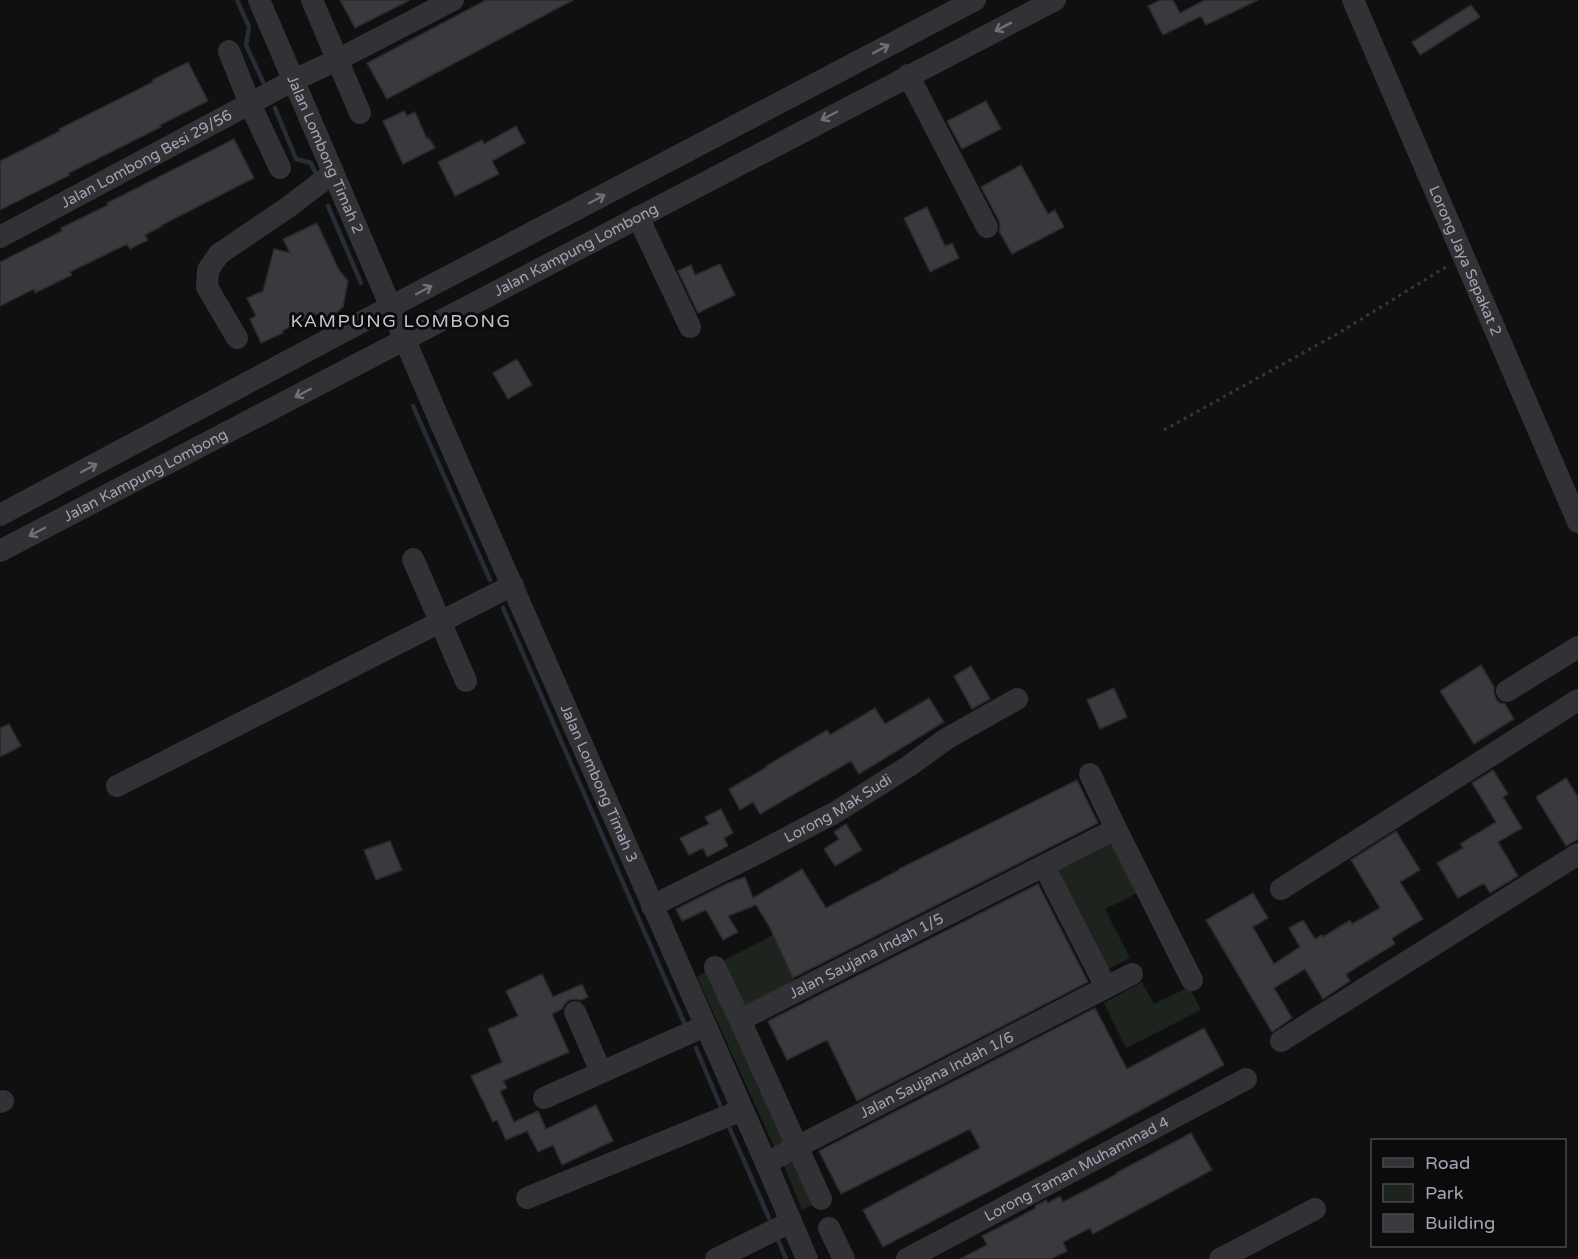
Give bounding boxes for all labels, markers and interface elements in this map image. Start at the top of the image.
one-way arrow [994,22,1012,33]
one-way arrow [872,43,889,55]
street label: Jalan Lombong Timah 2 [283,72,367,236]
street label: Jalan Lombong Besi 29/56 [58,106,235,212]
one-way arrow [821,111,839,123]
street label: Lorong Jaya Sepakat 2 [1425,183,1506,339]
one-way arrow [588,193,605,205]
street label: Jalan Kampung Lombong [491,199,661,300]
one-way arrow [415,284,433,295]
district label: KAMPUNG LOMBONG [290,310,512,332]
one-way arrow [295,388,313,399]
street label: Jalan Kampung Lombong [60,425,231,525]
one-way arrow [79,462,97,473]
one-way arrow [29,527,47,538]
street label: Jalan Lombong Timah 3 [556,702,642,865]
street label: Lorong Mak Sudi [781,770,895,847]
street label: Jalan Saujana Indah 1/5 [786,909,946,1003]
street label: Jalan Saujana Indah 1/6 [857,1028,1017,1122]
street label: Lorong Taman Muhammad 4 [981,1113,1172,1225]
legend [1371,1139,1566,1247]
text: Road [1425,1152,1470,1174]
text: Park [1425,1182,1464,1204]
text: Building [1425,1212,1495,1234]

